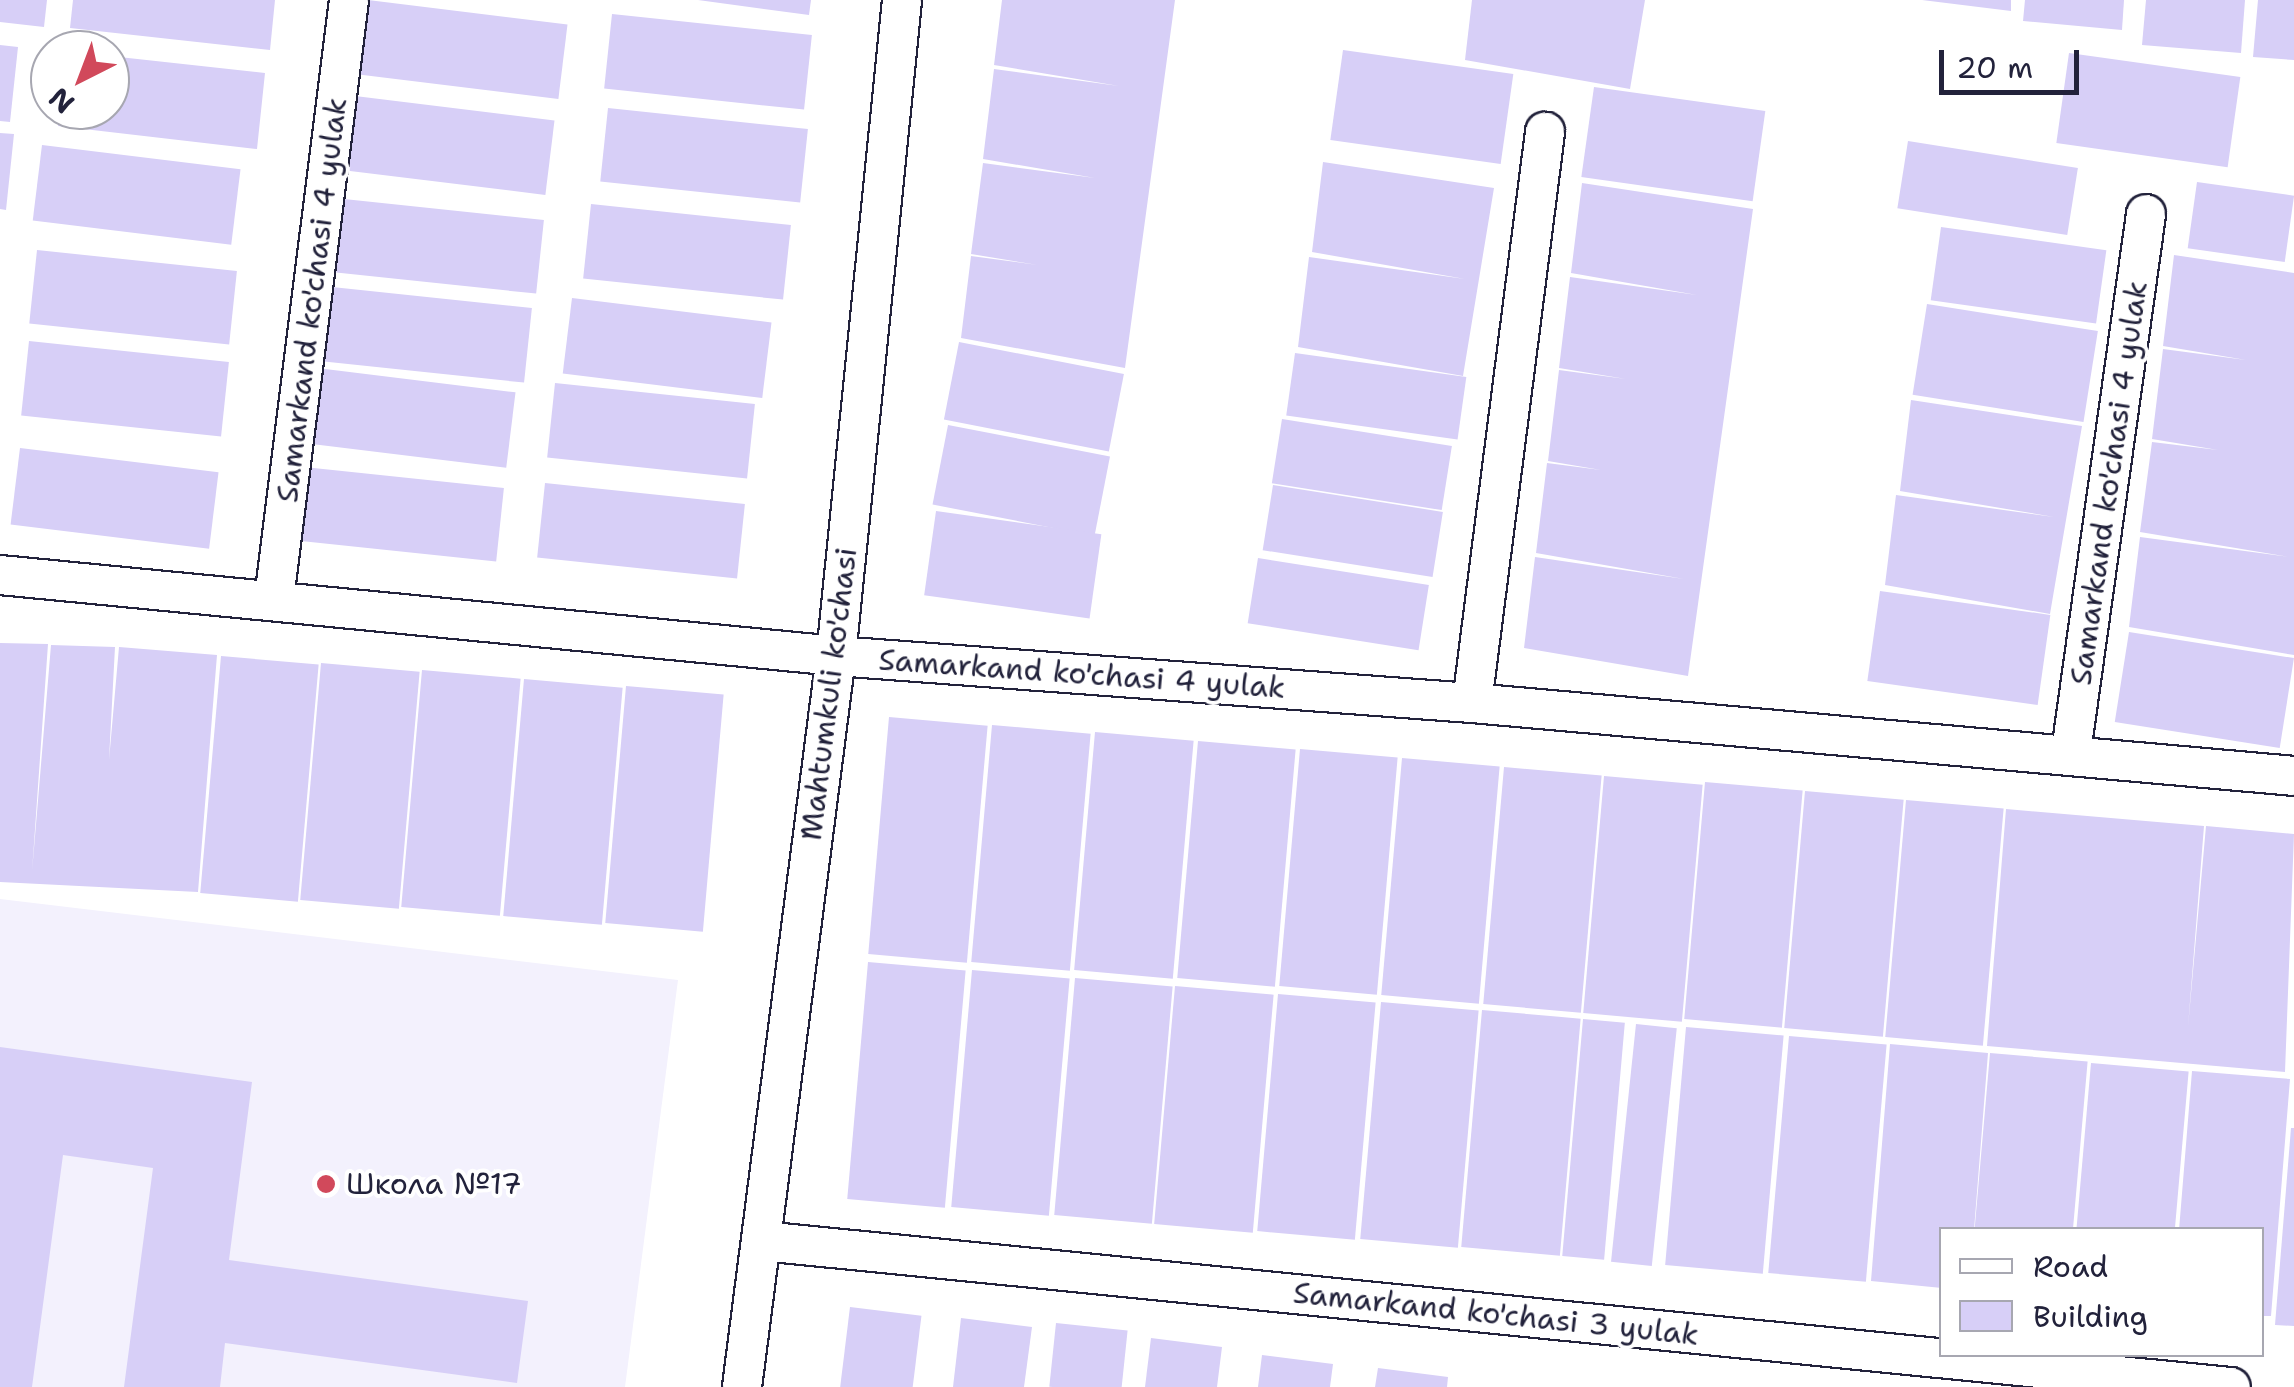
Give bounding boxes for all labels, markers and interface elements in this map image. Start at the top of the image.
north arrow [30,30,130,130]
scale bar [1944,30,2084,92]
text: 20 m [1956,47,2033,88]
text: N [40,79,82,122]
street label: Samarkand ko'chasi 4 yulak [269,96,355,504]
street label: Samarkand ko'chasi 4 yulak [2063,279,2155,687]
street label: Mahtumkuli ko'chasi [793,546,865,842]
street label: Samarkand ko'chasi 4 yulak [877,642,1287,706]
place label: Школа №17 [346,1166,522,1202]
marker: Школа №17 [315,1173,337,1195]
legend [1939,1227,2264,1357]
text: Road [2033,1246,2108,1287]
street label: Samarkand ko'chasi 3 yulak [1291,1275,1701,1353]
text: Building [2033,1296,2148,1337]

